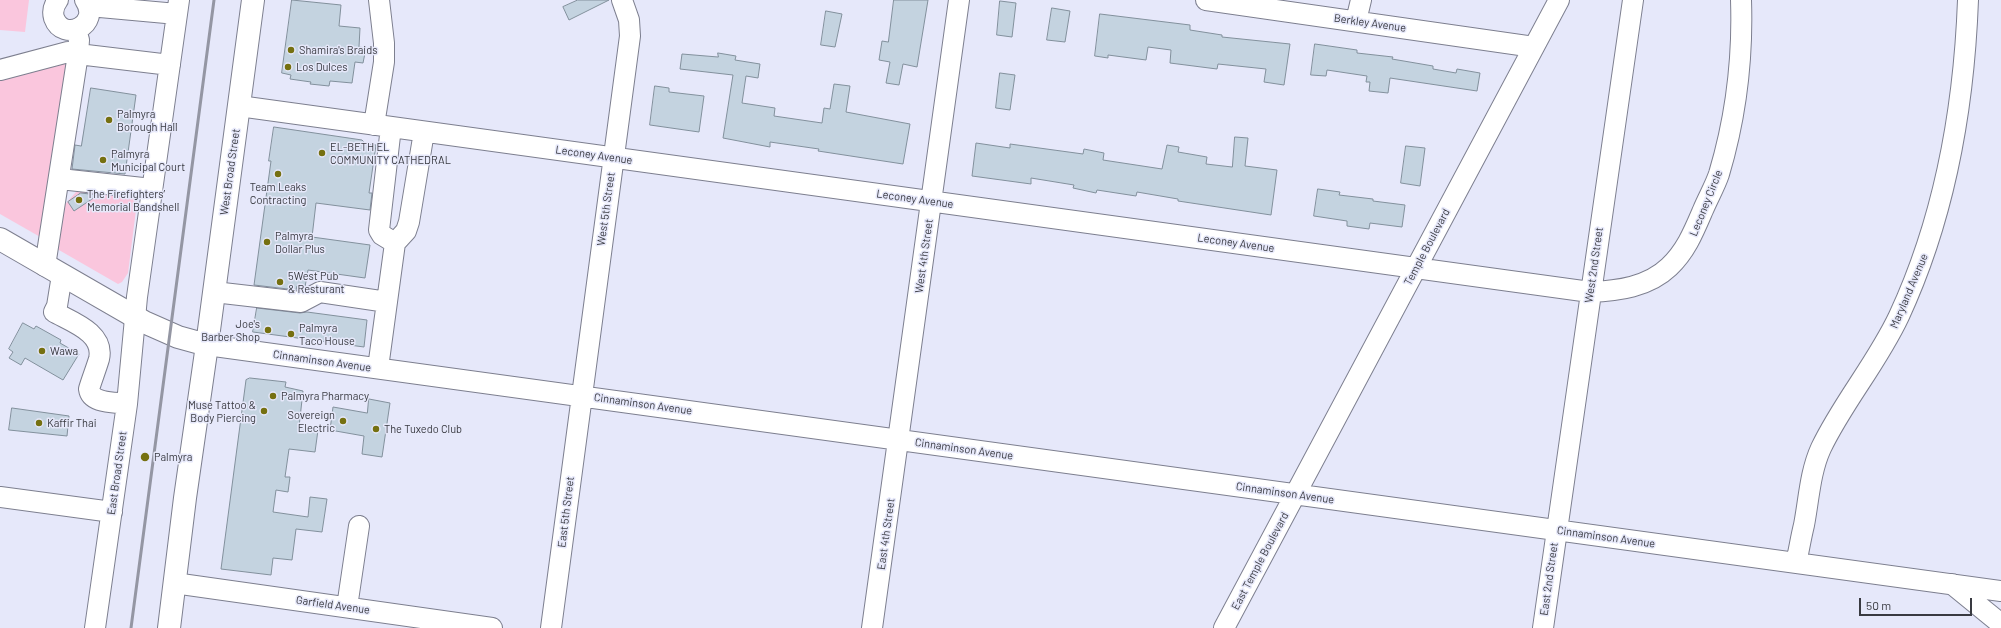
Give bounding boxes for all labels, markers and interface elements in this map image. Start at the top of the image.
street label: Berkley Avenue [1333,11,1407,35]
place label: Shamira's Braids [299,43,377,57]
marker: Shamira's Braids [286,45,296,55]
place label: Los Dulces [296,60,348,74]
marker: Los Dulces [283,62,293,72]
place label: Palmyra Borough Hall [117,107,178,133]
marker: Palmyra Borough Hall [104,115,114,125]
street label: West Broad Street [217,128,243,216]
place label: EL-BETH EL COMMUNITY CATHEDRAL [330,140,451,166]
street label: Leconey Avenue [555,143,633,167]
place label: Palmyra Municipal Court [111,147,185,173]
marker: EL-BETH EL COMMUNITY CATHEDRAL [317,148,327,158]
marker: Palmyra Municipal Court [98,155,108,165]
street label: Leconey Circle [1687,168,1725,238]
marker: Team Leaks Contracting [273,169,283,179]
street label: West 5th Street [594,171,618,247]
place label: Team Leaks Contracting [250,180,306,206]
place label: The Firefighters’ Memorial Bandshell [87,187,179,213]
street label: Leconey Avenue [876,187,954,211]
marker: The Firefighters’ Memorial Bandshell [74,195,84,205]
street label: Temple Boulevard [1401,206,1453,288]
street label: West 4th Street [912,218,936,294]
street label: West 2nd Street [1582,226,1606,304]
place label: Palmyra Dollar Plus [275,229,325,255]
street label: Leconey Avenue [1197,231,1275,255]
marker: Palmyra Dollar Plus [262,237,272,247]
street label: Maryland Avenue [1887,252,1931,330]
place label: 5West Pub & Resturant [288,269,345,295]
marker: 5West Pub & Resturant [275,277,285,287]
place label: Joe's Barber Shop [201,317,260,343]
place label: Palmyra Taco House [299,321,355,347]
marker: Joe's Barber Shop [263,325,273,335]
marker: Palmyra Taco House [286,329,296,339]
place label: Wawa [50,344,78,358]
marker: Wawa [37,346,47,356]
street label: Cinnaminson Avenue [272,348,372,374]
place label: Palmyra Pharmacy [281,389,369,403]
marker: Palmyra Pharmacy [268,391,278,401]
street label: Cinnaminson Avenue [593,391,693,417]
place label: Muse Tattoo & Body Piercing [188,398,256,424]
marker: Muse Tattoo & Body Piercing [259,406,269,416]
place label: Sovereign Electric [287,408,335,434]
place label: Kaffir Thai [47,416,96,430]
marker: Sovereign Electric [338,416,348,426]
marker: Kaffir Thai [34,418,44,428]
place label: The Tuxedo Club [384,422,462,436]
marker: The Tuxedo Club [371,424,381,434]
street label: East Broad Street [105,430,129,516]
street label: Cinnaminson Avenue [914,436,1014,462]
place label: Palmyra [154,450,192,464]
marker: Palmyra [139,451,151,463]
street label: East 5th Street [555,476,577,548]
street label: Cinnaminson Avenue [1235,480,1335,506]
street label: East 4th Street [874,497,898,571]
street label: East Temple Boulevard [1229,510,1291,612]
street label: Cinnaminson Avenue [1556,524,1656,550]
street label: East 2nd Street [1537,542,1561,616]
scale bar [1861,590,1974,616]
street label: Garfield Avenue [295,593,371,617]
text: 50 m [1866,598,1891,612]

